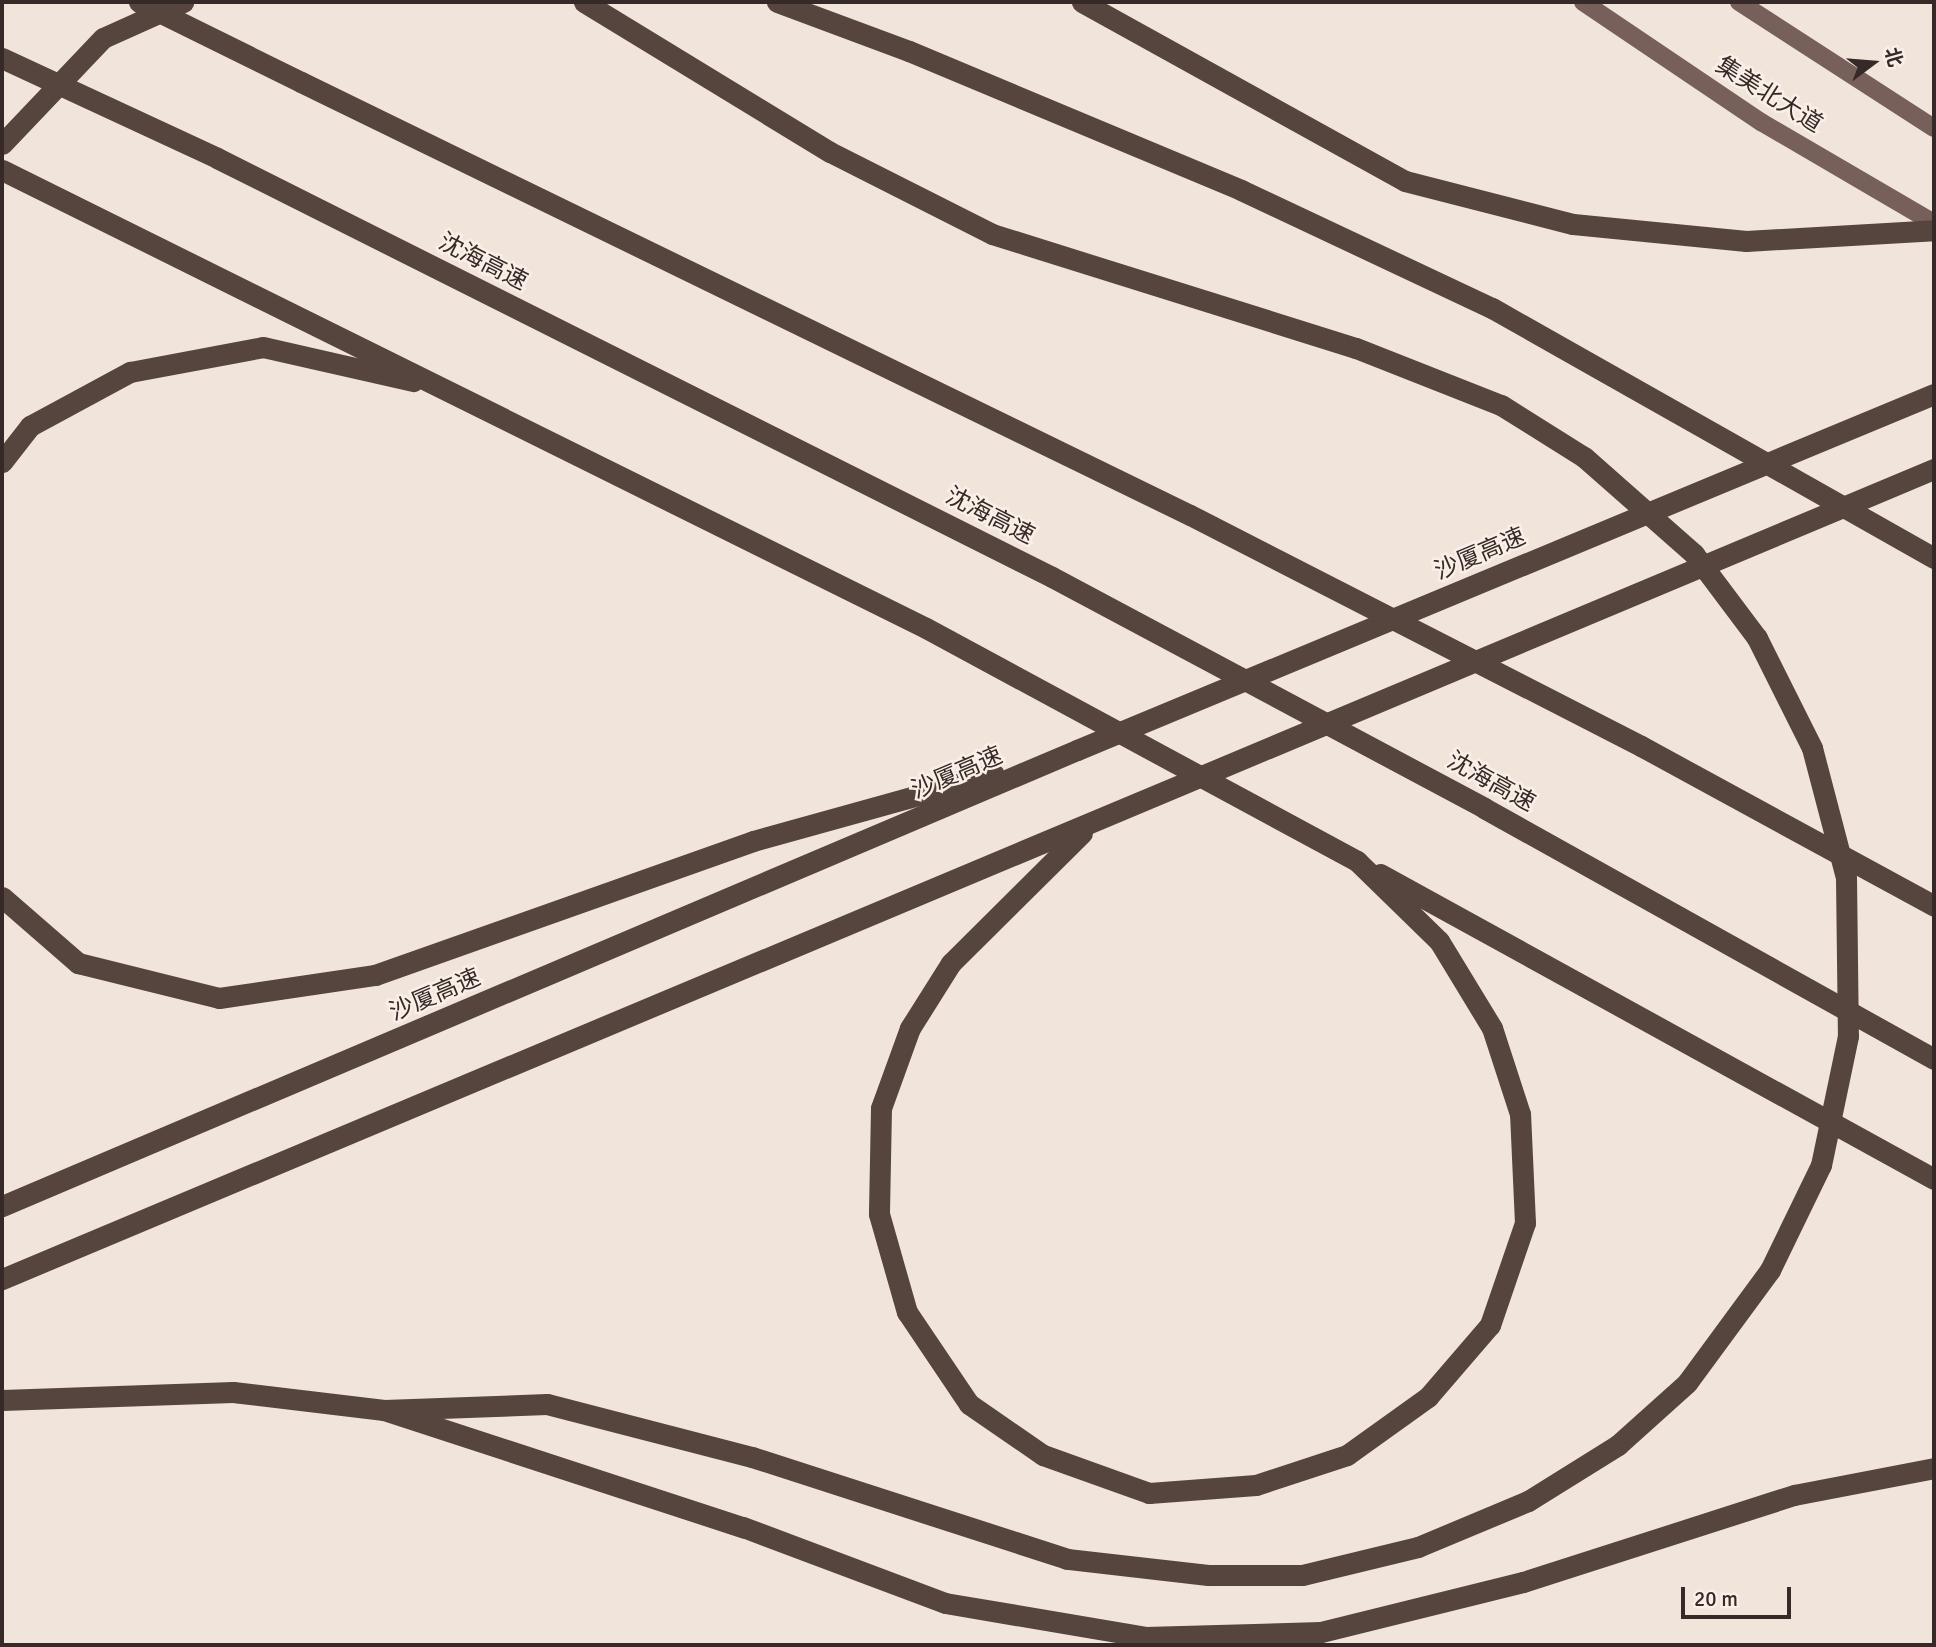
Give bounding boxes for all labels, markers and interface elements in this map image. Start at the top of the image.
north arrow [1838,28,1908,98]
text: 北 [1879,45,1907,70]
street label: 集美北大道 [1710,51,1828,139]
street label: 沈海高速 [434,227,532,297]
street label: 沈海高速 [941,481,1039,551]
street label: 沙厦高速 [1430,522,1530,586]
street label: 沙厦高速 [907,741,1007,805]
street label: 沈海高速 [1442,746,1540,818]
street label: 沙厦高速 [385,963,485,1027]
scale bar [1684,1574,1794,1618]
text: 20 m [1694,1586,1738,1612]

